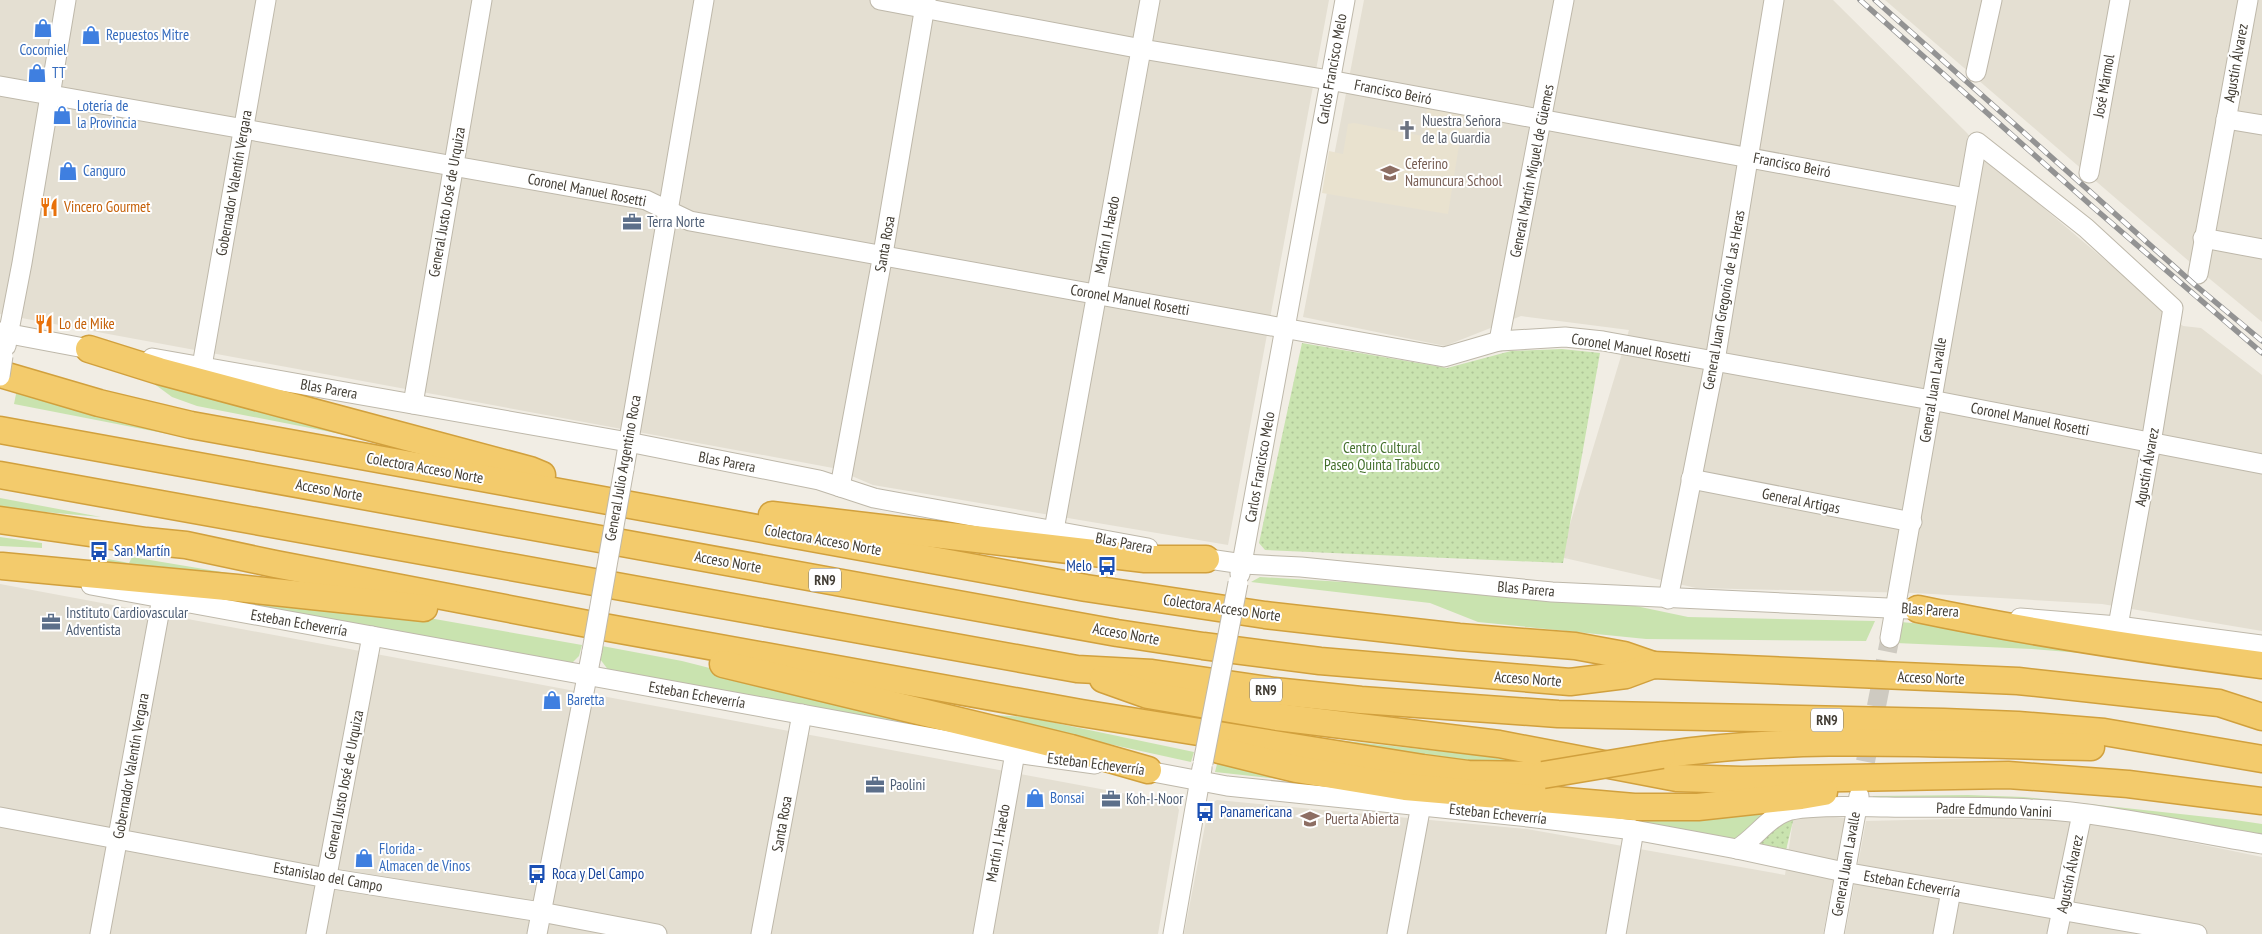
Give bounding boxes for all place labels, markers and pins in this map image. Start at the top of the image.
shop icon: Cocomiel [32,17,54,39]
shop icon: Repuestos Mitre [80,24,102,46]
place label: Repuestos Mitre [106,25,189,44]
place label: Cocomiel [19,40,67,59]
shop icon: TT [26,62,48,84]
place label: TT [52,63,66,82]
place label: Lotería de la Provincia [77,96,137,132]
shop icon: Lotería de la Provincia [51,104,73,126]
place label: Nuestra Señora de la Guardia [1422,111,1501,147]
church icon: Nuestra Señora de la Guardia [1396,119,1418,141]
place label: Ceferino Namuncura School [1405,154,1502,190]
shop icon: Canguro [57,160,79,182]
place label: Canguro [83,161,126,180]
school or university icon: Ceferino Namuncura School [1379,162,1401,184]
restaurant icon: Vincero Gourmet [38,196,60,218]
place label: Vincero Gourmet [63,197,150,216]
office icon: Terra Norte [621,211,643,233]
place label: Terra Norte [647,212,705,231]
restaurant icon: Lo de Mike [33,313,55,335]
place label: Lo de Mike [59,314,115,333]
bus stop icon: San Martín [88,540,110,562]
place label: San Martín [114,541,170,560]
bus stop icon: Melo [1096,555,1118,577]
place label: Melo [1066,556,1092,575]
place label: Instituto Cardiovascular Adventista [66,603,189,639]
office icon: Instituto Cardiovascular Adventista [40,611,62,633]
shop icon: Baretta [541,689,563,711]
place label: Baretta [567,690,605,709]
office icon: Paolini [864,774,886,796]
place label: Paolini [890,775,925,794]
shop icon: Bonsai [1024,787,1046,809]
place label: Bonsai [1050,788,1084,807]
office icon: Koh-I-Noor [1100,788,1122,810]
place label: Koh-I-Noor [1126,789,1184,808]
bus stop icon: Panamericana [1194,801,1216,823]
place label: Panamericana [1220,802,1292,821]
school or university icon: Puerta Abierta [1299,808,1321,830]
place label: Puerta Abierta [1325,809,1399,828]
place label: Florida - Almacen de Vinos [379,839,470,875]
shop icon: Florida - Almacen de Vinos [353,847,375,869]
bus stop icon: Roca y Del Campo [526,863,548,885]
place label: Roca y Del Campo [552,864,644,883]

